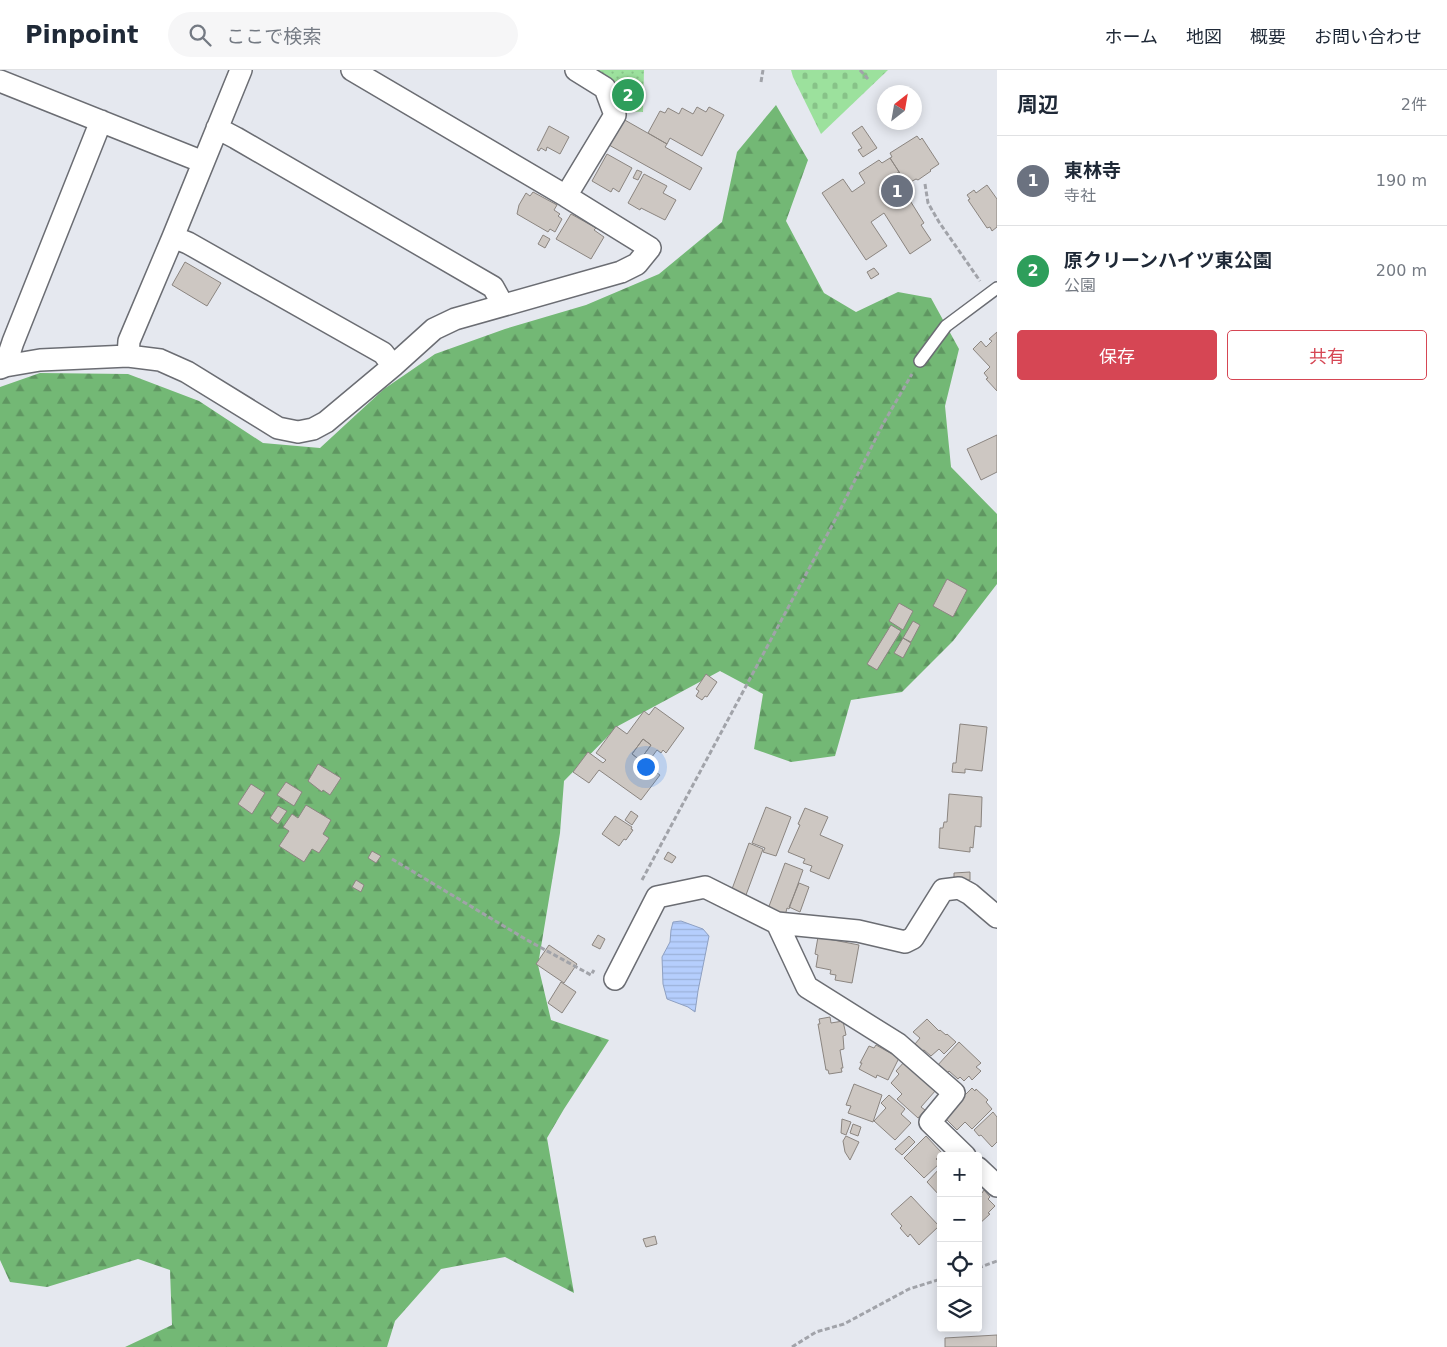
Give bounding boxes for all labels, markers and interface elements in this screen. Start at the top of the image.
search box [168,12,518,57]
text: Pinpoint [25,21,138,49]
icon: search [186,21,214,49]
text: ここで検索 [226,25,321,47]
text: ホーム [1105,26,1158,47]
text: 地図 [1186,26,1222,47]
text: 概要 [1250,26,1286,47]
text: お問い合わせ [1314,26,1422,47]
pin: 2 [612,76,644,114]
north arrow [877,85,922,130]
text: 周辺 [1017,93,1059,117]
text: 2件 [1401,95,1427,114]
text: 東林寺 [1064,159,1121,181]
text: 1 [1027,171,1039,190]
text: 190 m [1376,171,1427,190]
pin: 1 [881,172,913,210]
text: 寺社 [1064,186,1096,205]
text: 原クリーンハイツ東公園 [1064,249,1272,271]
text: 2 [1027,261,1039,280]
text: 200 m [1376,261,1427,280]
text: 公園 [1064,276,1096,295]
button: 保存 [1017,330,1217,380]
button: 共有 [1227,330,1427,380]
your location [633,754,659,780]
map controls [937,1152,982,1332]
button: + [937,1152,982,1197]
button: − [937,1197,982,1242]
button: locate [937,1242,982,1287]
button: layers [937,1287,982,1332]

